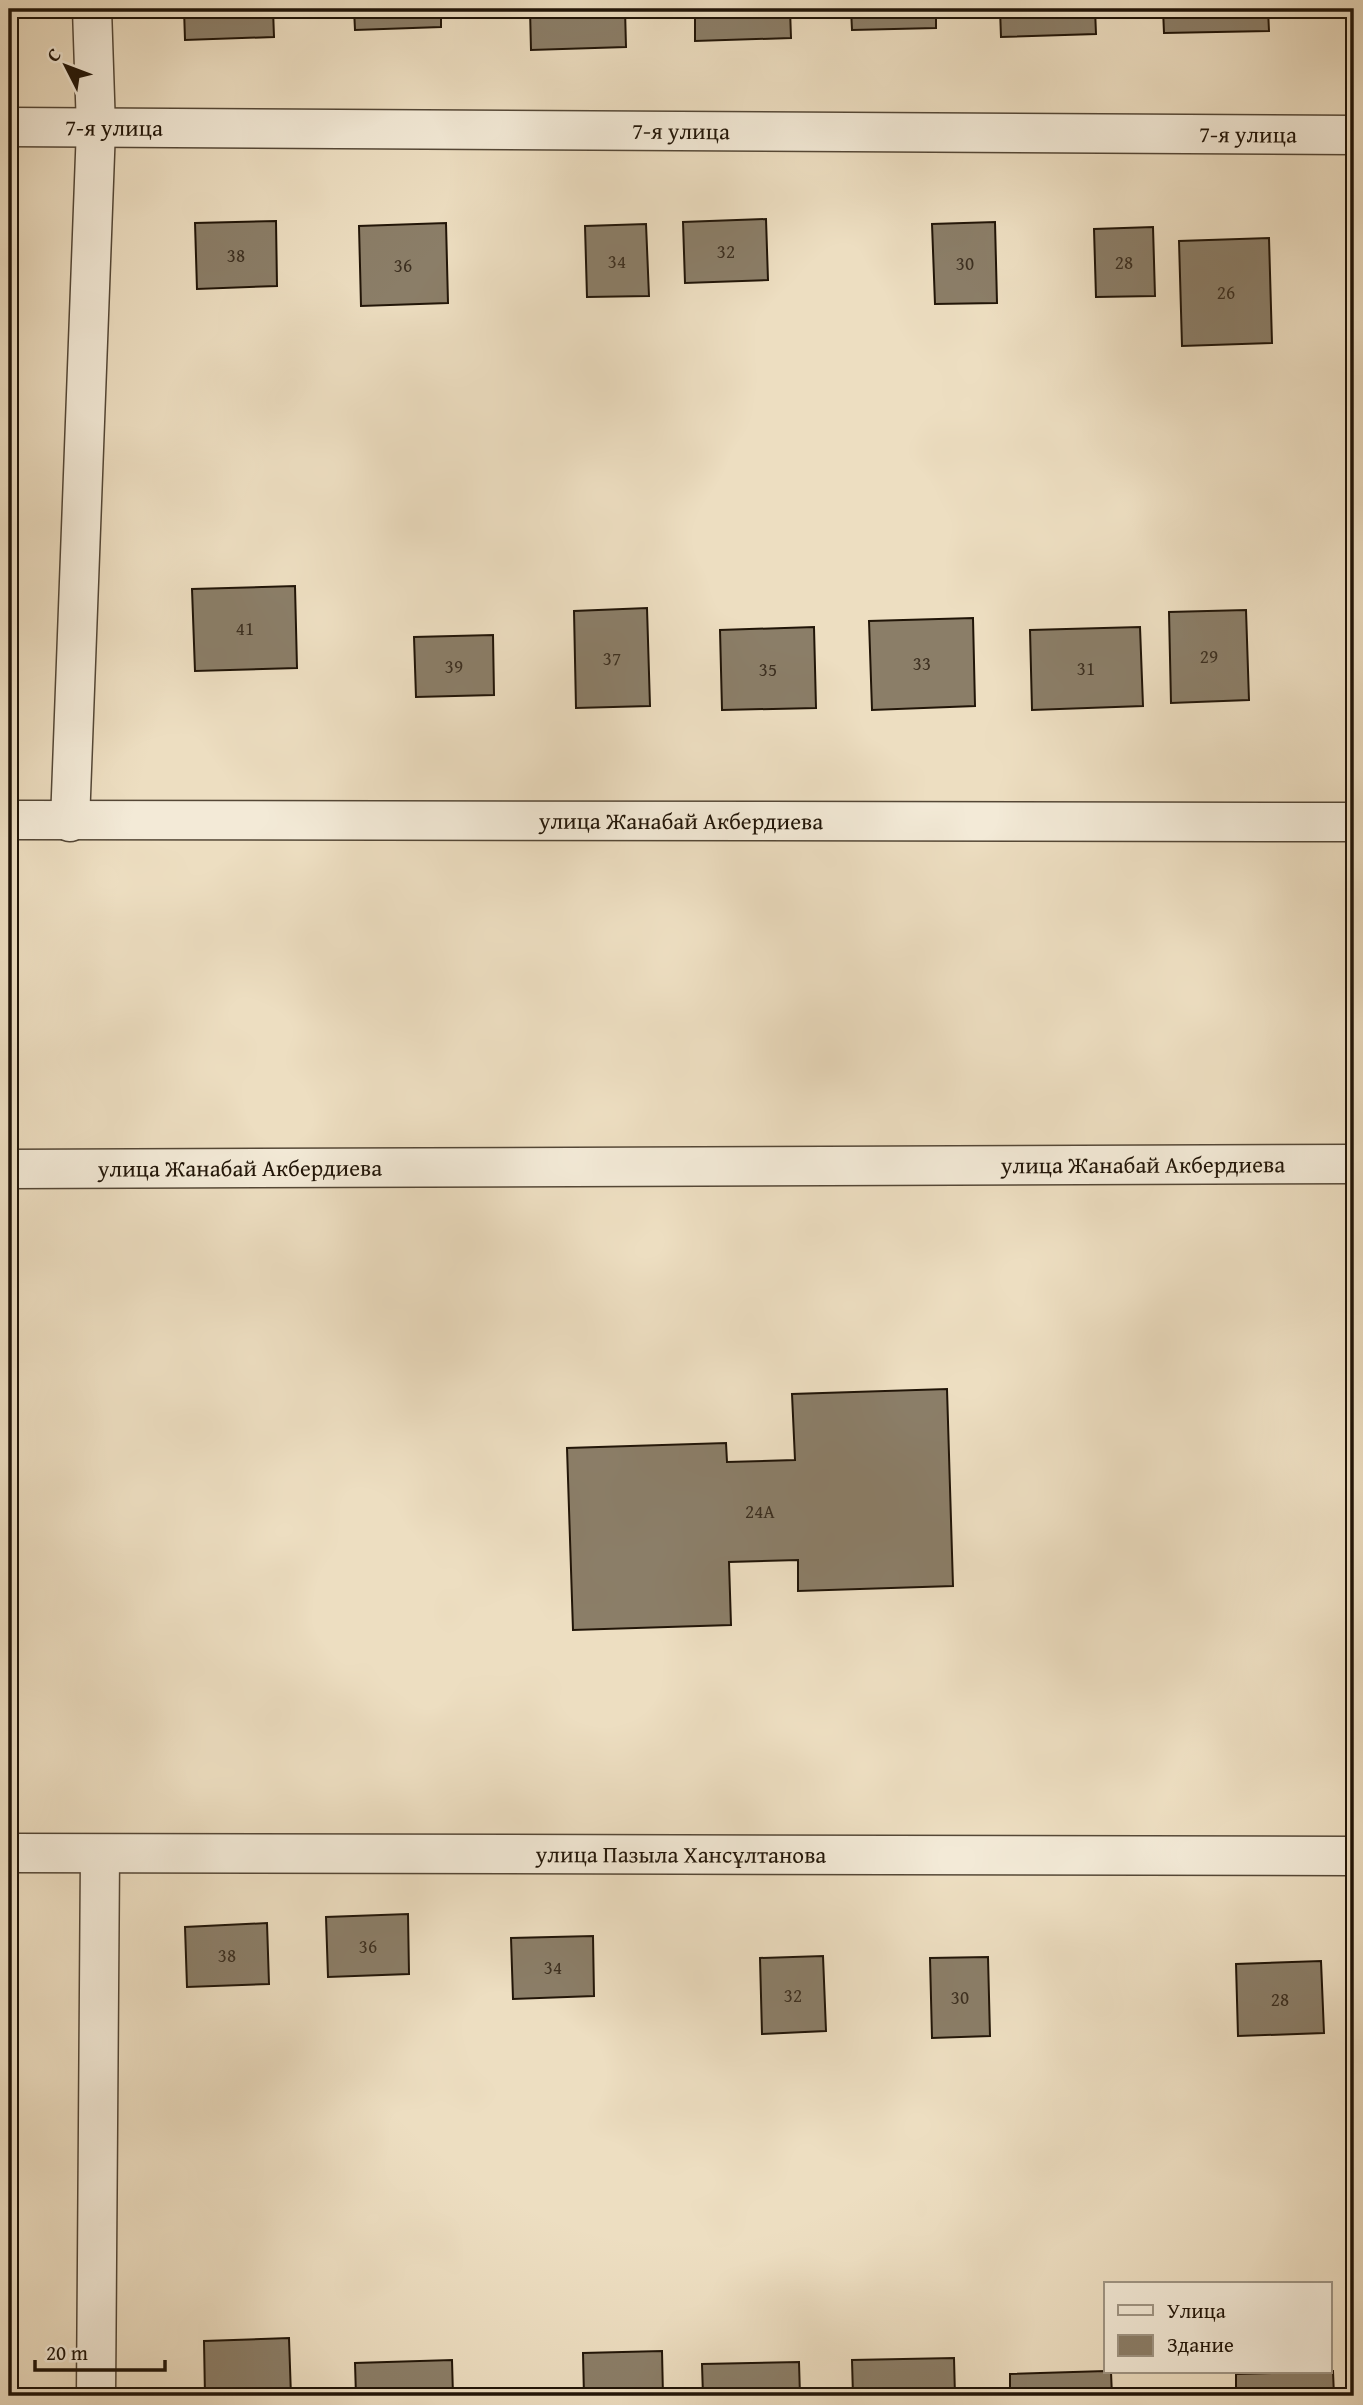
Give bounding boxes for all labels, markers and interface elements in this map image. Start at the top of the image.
north arrow [32,32,102,102]
text: С [39,41,68,68]
street label: 7-я улица [65,110,163,144]
street label: 7-я улица [632,114,730,147]
street label: 7-я улица [1199,117,1297,151]
house number: 32 [717,237,735,265]
house number: 38 [227,241,245,269]
house number: 34 [608,247,626,275]
house number: 28 [1115,248,1133,276]
house number: 30 [956,249,974,277]
house number: 36 [394,251,412,279]
house number: 26 [1217,278,1235,306]
house number: 41 [236,614,254,642]
house number: 29 [1200,642,1218,670]
house number: 37 [603,644,621,672]
house number: 33 [913,649,931,677]
house number: 39 [445,652,463,680]
house number: 31 [1077,654,1095,682]
house number: 35 [759,655,777,683]
street label: улица Жанабай Акбердиева [538,804,823,837]
street label: улица Жанабай Акбердиева [1000,1147,1285,1181]
street label: улица Жанабай Акбердиева [97,1151,382,1185]
house number: 24А [745,1497,775,1525]
street label: улица Пазыла Хансұлтанова [535,1837,826,1871]
house number: 36 [359,1932,377,1960]
house number: 38 [218,1941,236,1969]
house number: 34 [544,1953,562,1981]
house number: 32 [784,1981,802,2009]
house number: 30 [951,1983,969,2011]
house number: 28 [1271,1985,1289,2013]
legend [1104,2282,1332,2374]
text: Улица [1167,2295,1226,2326]
scale bar [35,2328,164,2372]
text: Здание [1167,2329,1234,2360]
text: 20 m [46,2337,88,2368]

